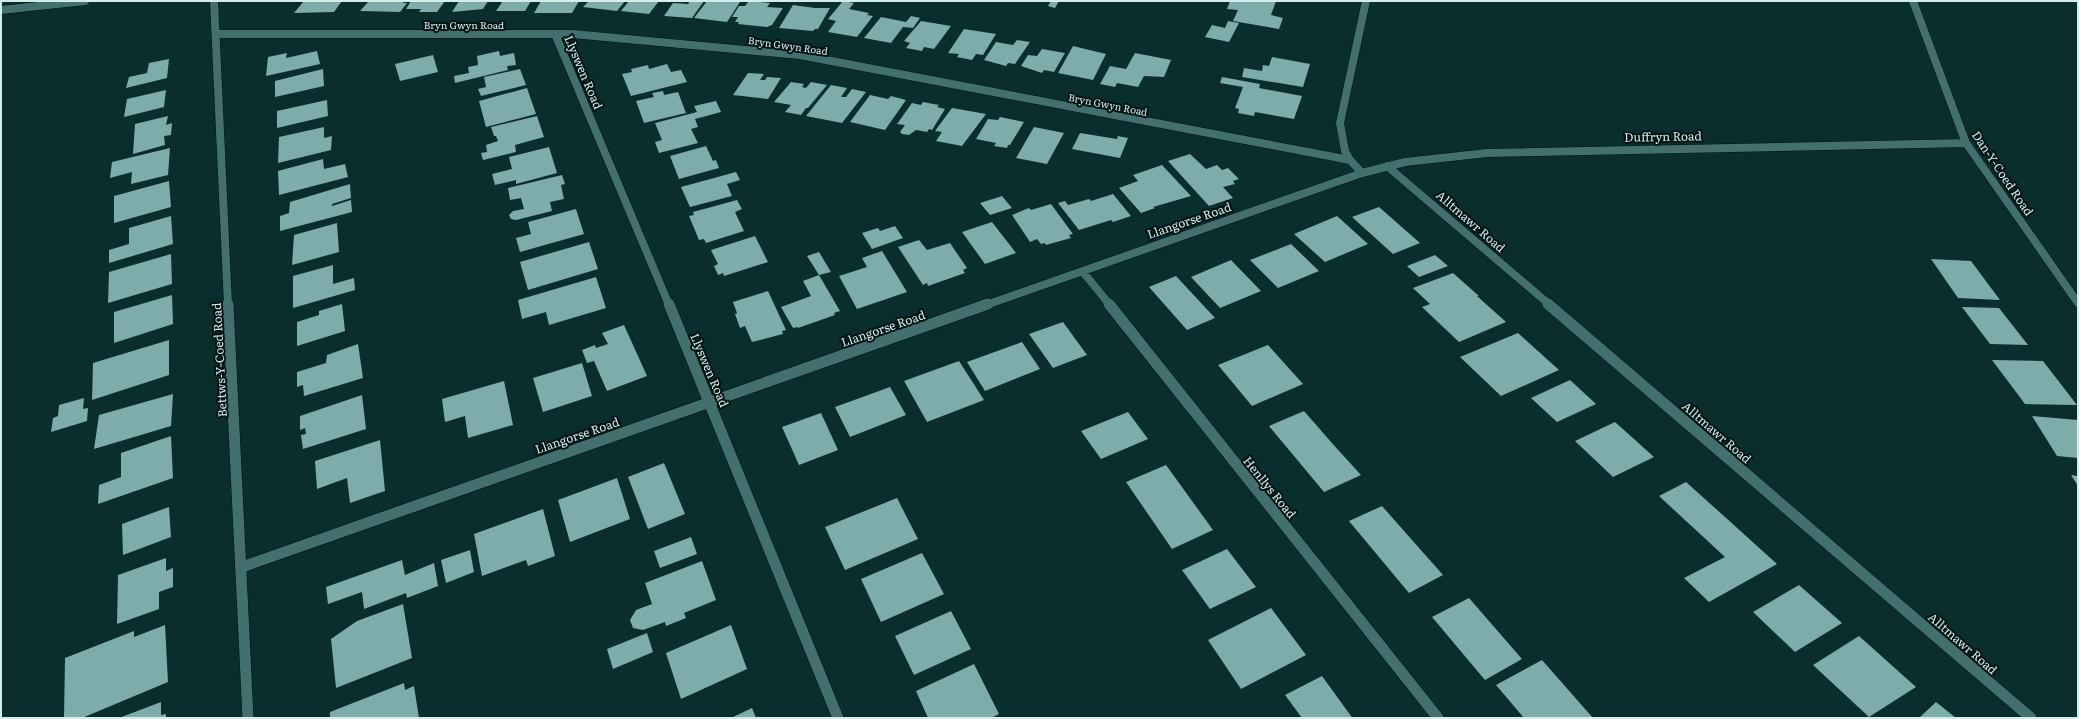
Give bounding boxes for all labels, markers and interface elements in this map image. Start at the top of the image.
street label: Bryn Gwyn Road [424,17,504,32]
street label: Llyswen Road [560,32,608,112]
street label: Bryn Gwyn Road [747,32,829,58]
street label: Bryn Gwyn Road [1067,89,1149,119]
street label: Duffryn Road [1624,126,1703,146]
street label: Dan-Y-Coed Road [1968,127,2039,220]
street label: Alltmawr Road [1432,186,1510,257]
street label: Llangorse Road [1144,197,1234,243]
street label: Bettws-Y-Coed Road [207,302,231,418]
street label: Llangorse Road [838,305,928,351]
street label: Llyswen Road [686,330,734,410]
street label: Alltmawr Road [1678,397,1756,468]
street label: Llangorse Road [532,412,622,458]
street label: Henllys Road [1239,452,1301,522]
street label: Alltmawr Road [1924,608,2002,679]

